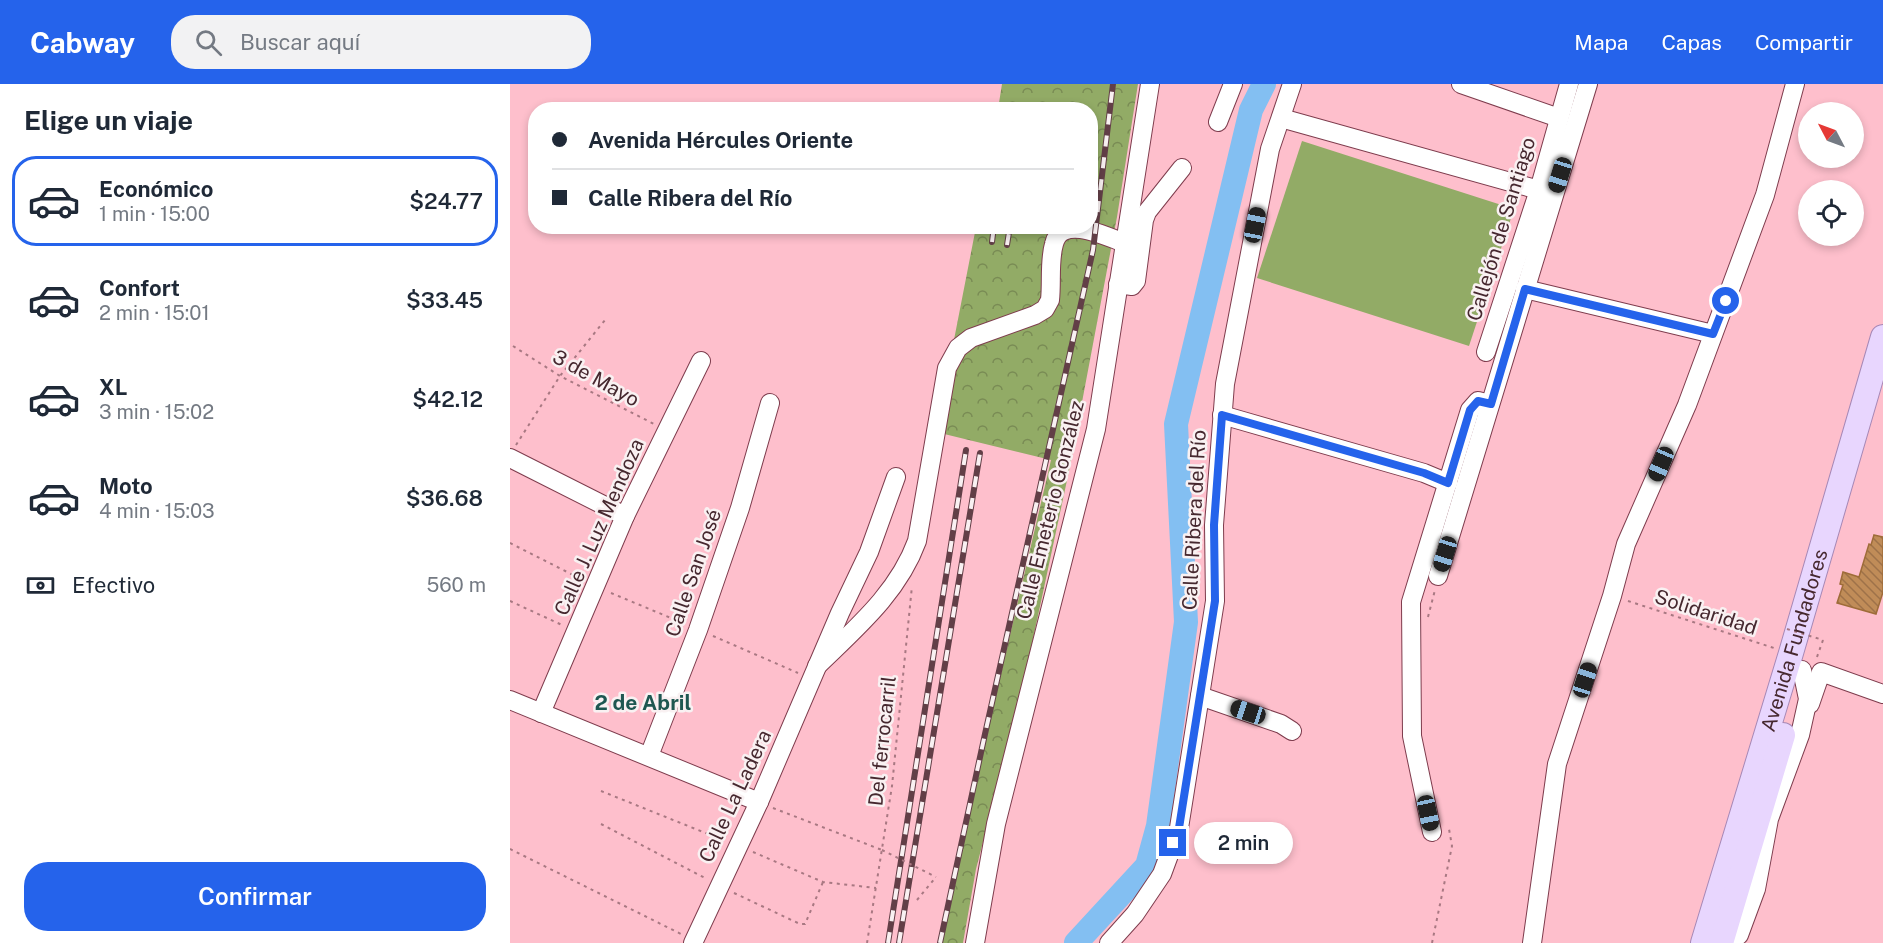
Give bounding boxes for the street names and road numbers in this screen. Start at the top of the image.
street label: Callejón de Santiago [1462,134,1540,324]
street label: 3 de Mayo [548,344,644,412]
street label: Calle Emeterio González [1011,398,1089,622]
street label: Calle Ribera del Río [1177,429,1211,611]
street label: Calle J. Luz Mendoza [549,435,649,619]
street label: Calle San José [660,506,726,640]
street label: Avenida Fundadores [1756,547,1833,734]
street label: Solidaridad [1652,584,1760,640]
street label: Del ferrocarril [863,675,901,807]
street label: Calle La Ladera [694,726,776,866]

